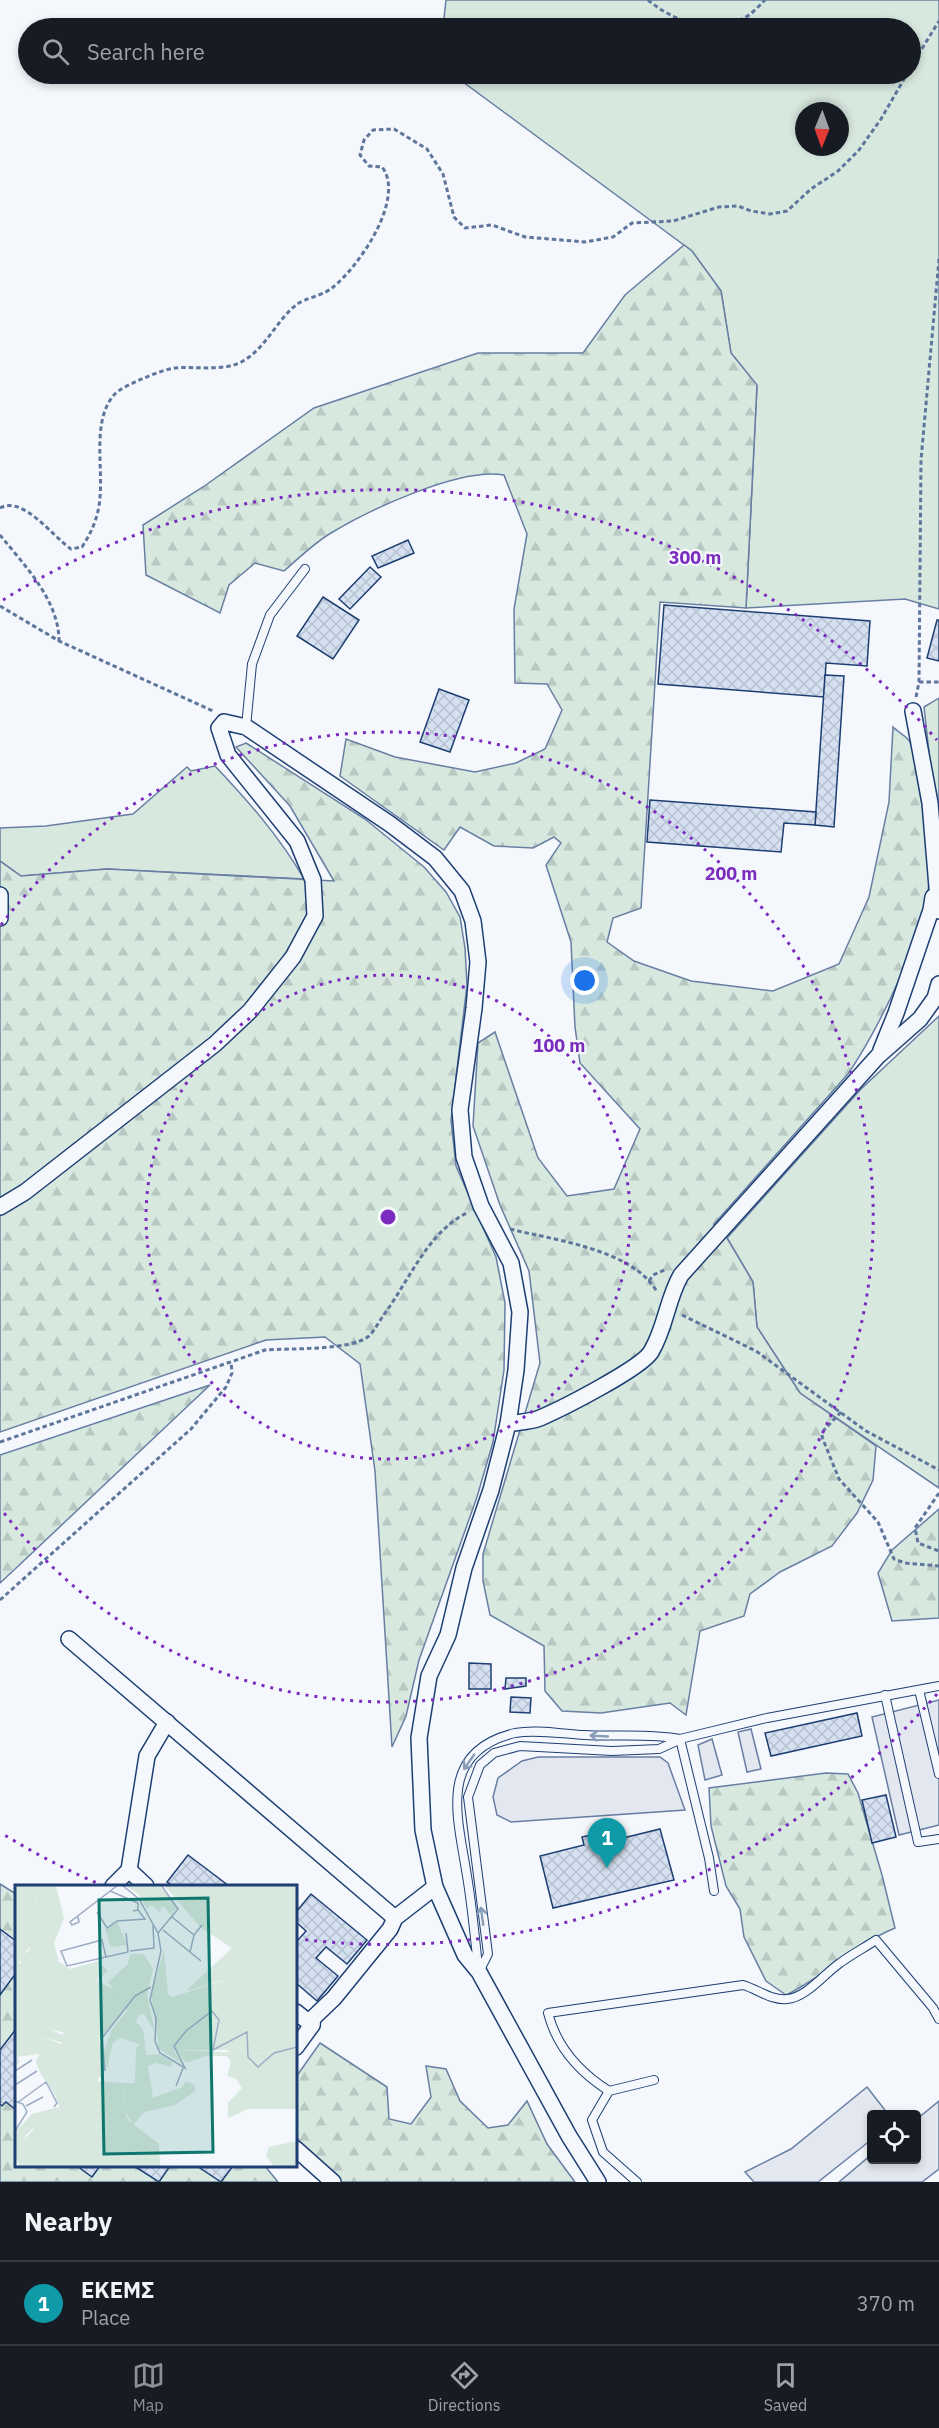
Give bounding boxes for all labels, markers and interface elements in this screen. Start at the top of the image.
search box [18,18,921,84]
icon: search [39,35,72,68]
text: Search here [87,37,205,66]
north arrow [795,102,849,156]
text: 300 m [669,546,721,569]
text: 200 m [705,862,757,885]
your location [570,966,599,995]
text: 100 m [533,1034,585,1057]
centre of rings [378,1207,398,1227]
one-way arrow [589,1730,609,1741]
one-way arrow [463,1754,475,1770]
pin: 1 [588,1818,626,1868]
inset map [15,1885,297,2167]
one-way arrow [477,1906,488,1926]
map controls [867,2110,921,2164]
button: locate [867,2110,921,2164]
text: Nearby [24,2204,112,2238]
text: ΕΚΕΜΣ [81,2275,154,2304]
text: 1 [38,2290,50,2317]
text: 370 m [857,2290,915,2317]
text: Place [81,2304,130,2331]
tab: Map [132,2359,165,2415]
tab: Directions [428,2359,501,2415]
tab: Saved [764,2359,807,2415]

